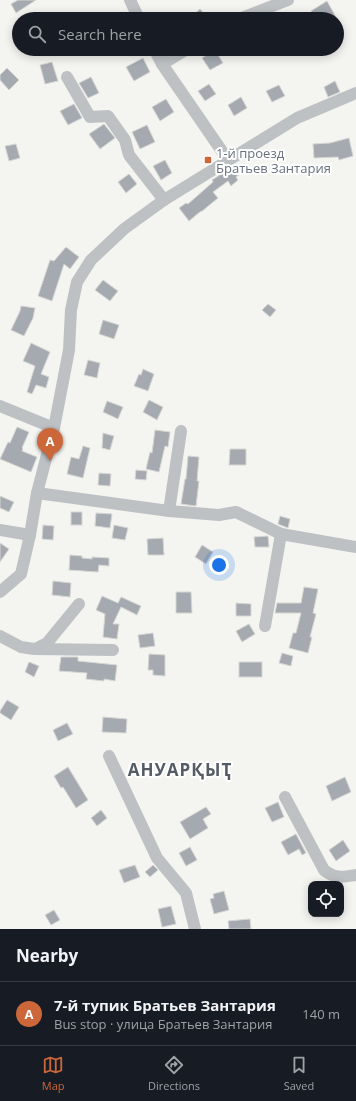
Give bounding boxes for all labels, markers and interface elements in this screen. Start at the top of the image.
search box [12,12,344,56]
icon: search [26,23,48,45]
text: Search here [58,24,142,44]
place label: 1-й проезд Братьев Зантария [216,144,331,177]
marker: 1-й проезд Братьев Зантария [203,155,213,165]
pin: A [37,428,63,461]
your location [209,555,229,575]
district label: АНУАРҚЫҬ [128,758,232,781]
map controls [308,881,344,917]
button: locate [308,881,344,917]
text: Nearby [16,944,78,967]
text: 7-й тупик Братьев Зантария [54,995,276,1015]
text: A [25,1005,33,1023]
text: 140 m [302,1005,340,1023]
text: Bus stop · улица Братьев Зантария [54,1015,273,1033]
tab: Map [42,1054,65,1093]
tab: Directions [148,1054,200,1093]
tab: Saved [284,1054,314,1093]

